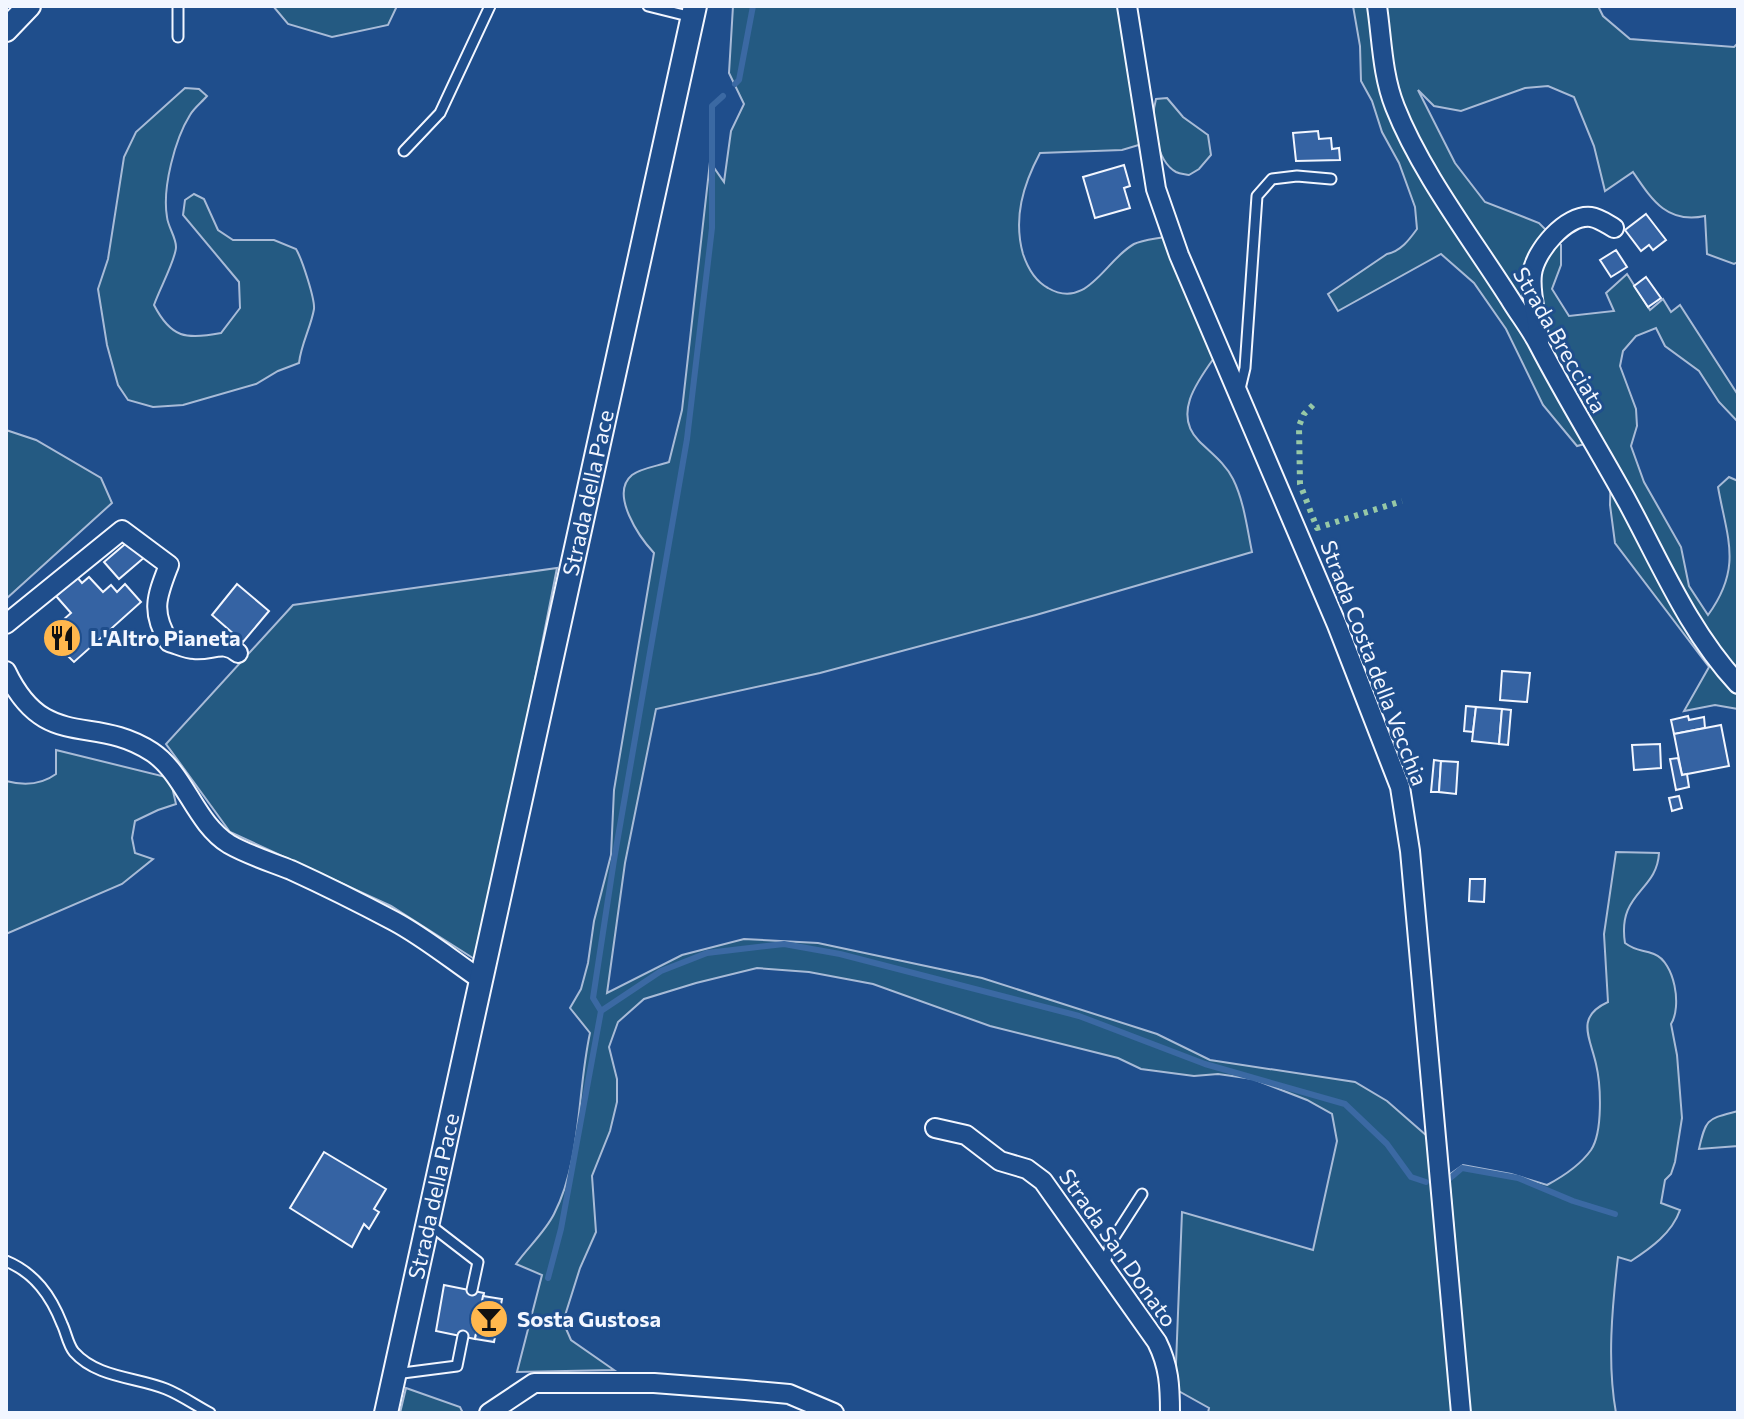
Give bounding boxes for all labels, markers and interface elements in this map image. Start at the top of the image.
street label: Strada Brecciata [1508,262,1613,417]
street label: Strada della Pace [556,407,619,578]
street label: Strada Costa della Vecchia [1315,536,1434,789]
restaurant icon: L'Altro Pianeta [41,617,83,659]
place label: L'Altro Pianeta [90,624,241,651]
street label: Strada della Pace [402,1110,464,1282]
street label: Strada San Donato [1054,1163,1183,1332]
bar icon: Sosta Gustosa [468,1298,510,1340]
place label: Sosta Gustosa [517,1305,661,1332]

